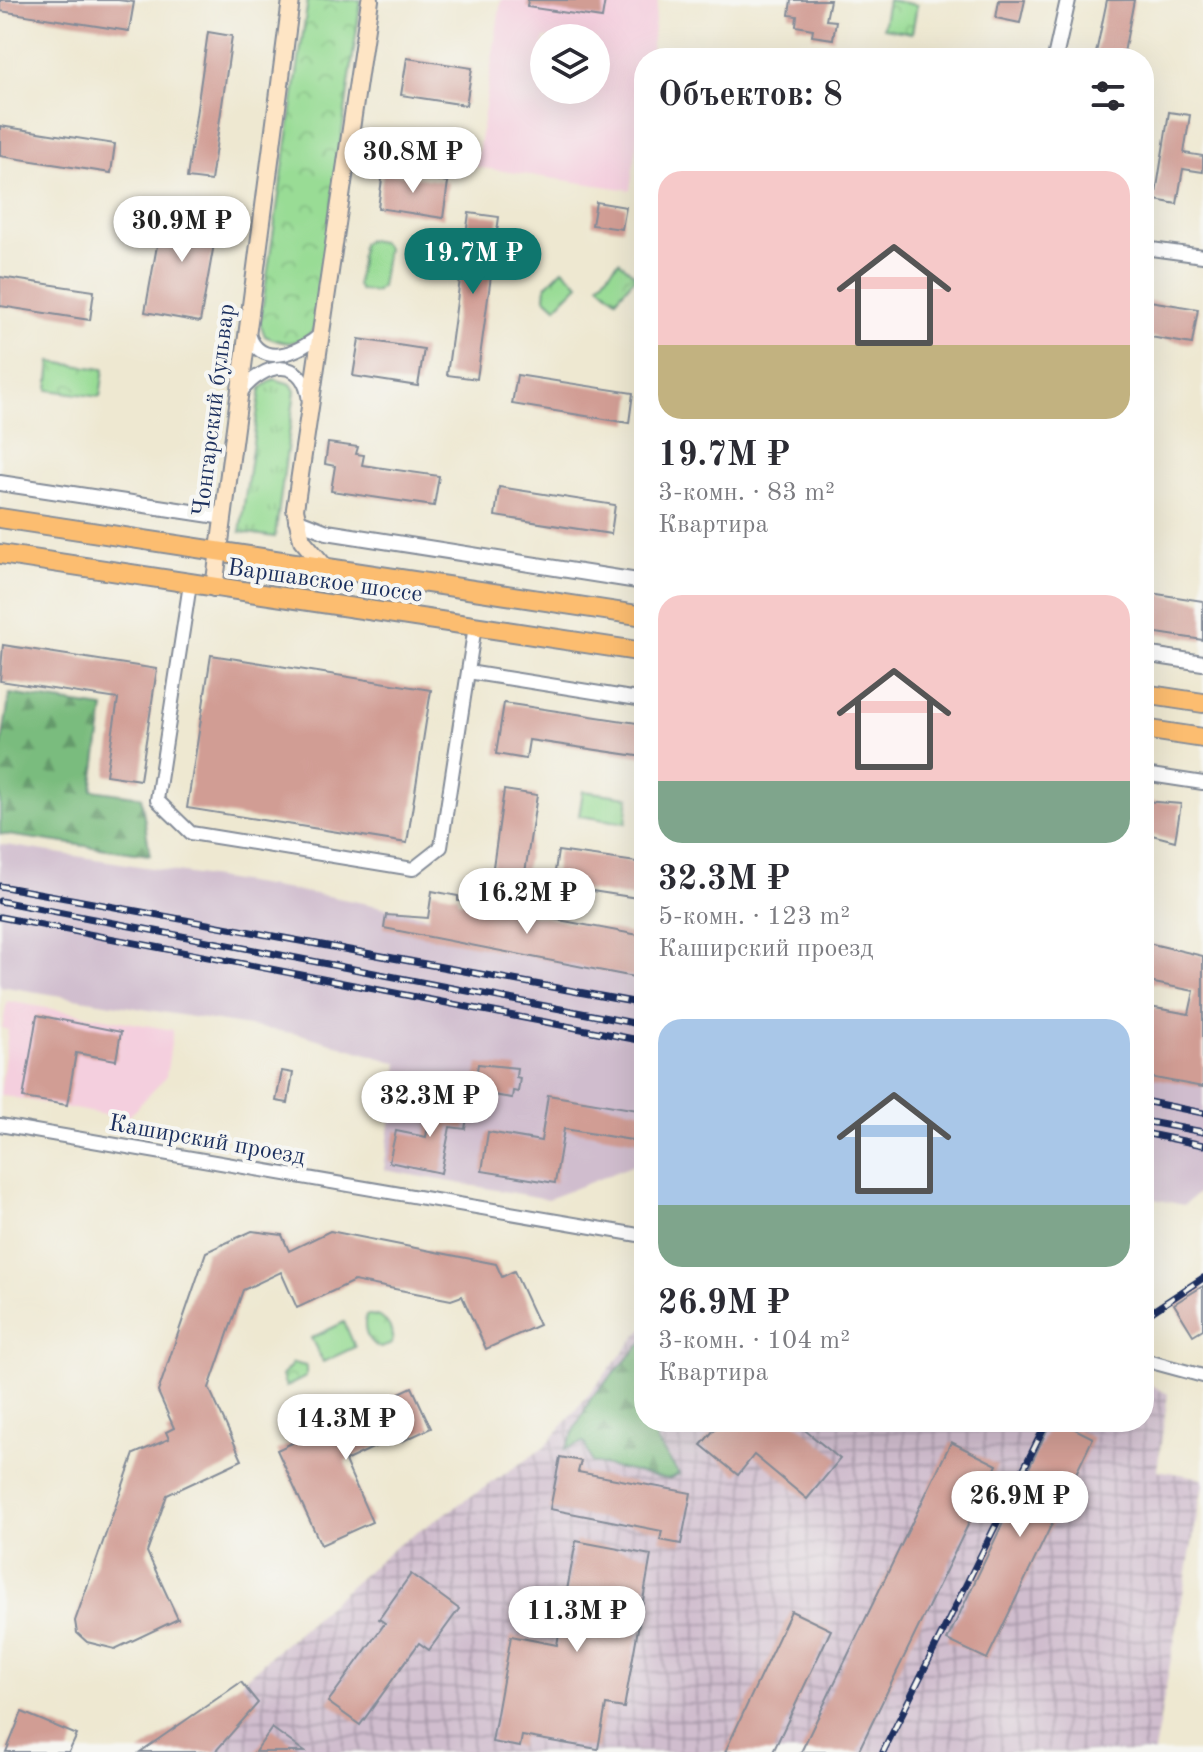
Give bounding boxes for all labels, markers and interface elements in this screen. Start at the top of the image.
map controls [530,24,610,104]
button: layers [530,24,610,104]
icon: filters [1086,74,1130,118]
text: Объектов: 8 [658,79,843,113]
pin: 30.8M ₽ [339,127,487,195]
text: 30.8M ₽ [362,140,464,166]
pin: 30.9M ₽ [108,196,256,264]
text: 30.9M ₽ [131,209,233,235]
icon: home [822,223,966,367]
pin: 19.7M ₽ [399,228,547,296]
text: 19.7M ₽ [422,241,524,267]
street label: Чонгарский бульвар [190,303,240,518]
text: 19.7M ₽ [658,439,790,473]
text: 3-комн. · 83 m² [658,480,835,506]
text: Квартира [658,512,768,538]
street label: Варшавское шоссе [226,556,424,608]
icon: home [822,647,966,791]
text: 32.3M ₽ [658,863,790,897]
pin: 16.2M ₽ [453,868,601,936]
text: 16.2M ₽ [476,881,578,907]
text: 5-комн. · 123 m² [658,904,850,930]
text: Каширский проезд [658,936,873,962]
pin: 32.3M ₽ [356,1071,504,1139]
icon: home [822,1071,966,1215]
text: 32.3M ₽ [379,1084,481,1110]
street label: Каширский проезд [107,1112,307,1170]
text: 26.9M ₽ [658,1287,790,1321]
text: 3-комн. · 104 m² [658,1328,850,1354]
text: Квартира [658,1360,768,1386]
pin: 14.3M ₽ [272,1394,420,1462]
text: 14.3M ₽ [295,1407,397,1433]
pin: 26.9M ₽ [946,1471,1094,1539]
text: 26.9M ₽ [969,1484,1071,1510]
pin: 11.3M ₽ [503,1586,651,1654]
text: 11.3M ₽ [526,1599,628,1625]

